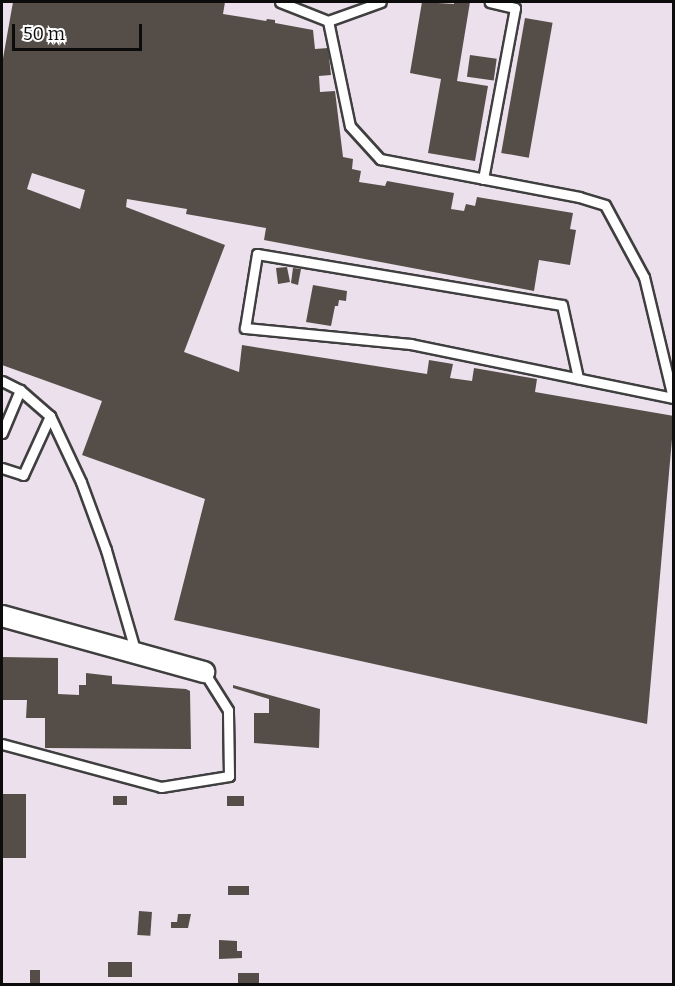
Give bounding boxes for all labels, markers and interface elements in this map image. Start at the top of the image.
scale bar [15,12,146,50]
text: 50 m [23,23,65,45]

